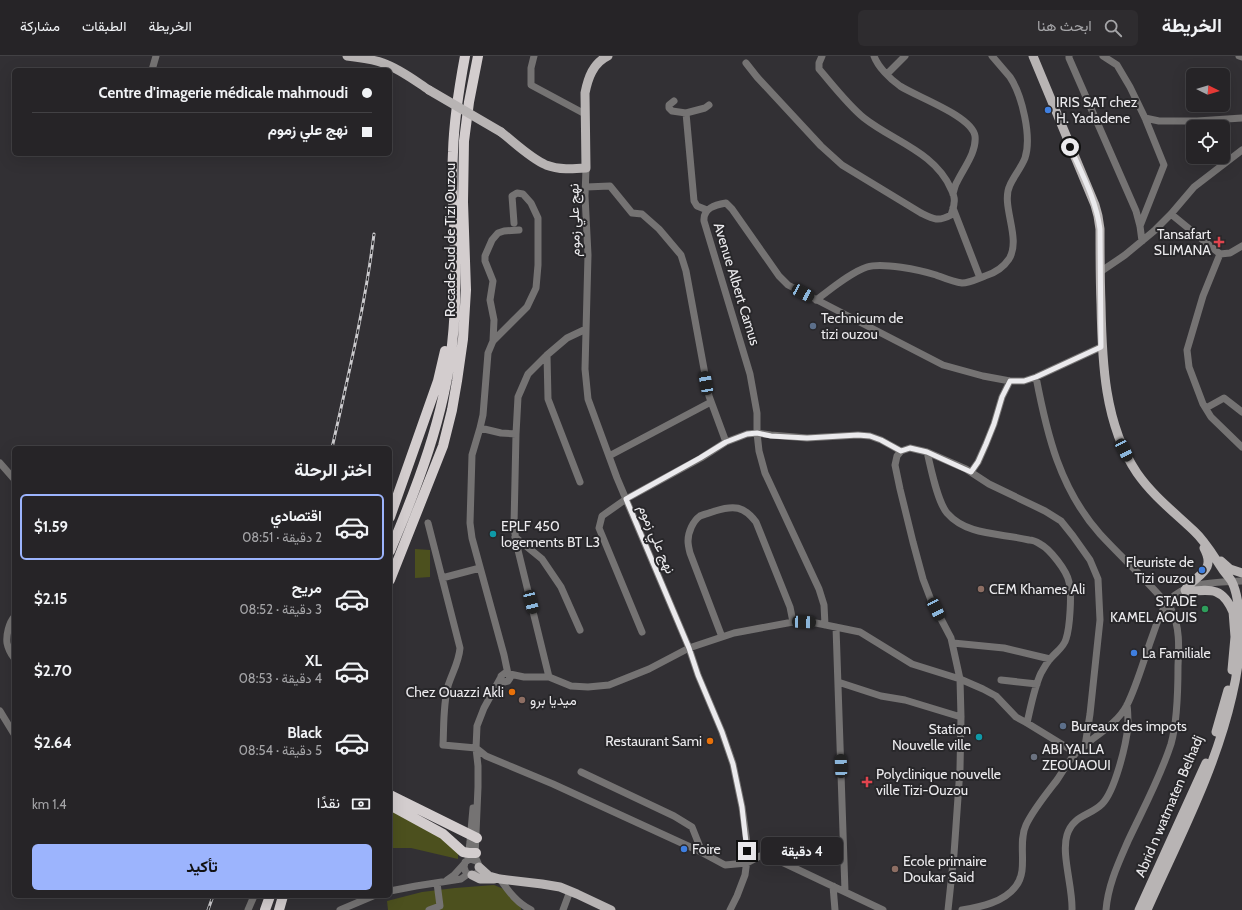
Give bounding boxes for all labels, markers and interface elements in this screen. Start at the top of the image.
search box [858,10,1138,46]
text: الخريطة [1162,14,1222,37]
text: مشاركة [20,17,60,35]
text: الطبقات [82,17,126,35]
text: الخريطة [148,17,192,35]
text: ابحث هنا [1037,17,1092,35]
icon: search [1102,17,1124,39]
north arrow [1186,68,1230,112]
map controls [1186,68,1230,164]
text: Centre d'imagerie médicale mahmoudi [99,84,348,102]
place label: IRIS SAT chez H. Yadadene [1056,93,1138,127]
marker: IRIS SAT chez H. Yadadene [1043,105,1053,115]
button: locate [1186,120,1230,164]
text: نهج علي زموم [268,121,348,139]
route start [1061,138,1079,156]
street label: Rocade Sud de Tizi Ouzou [441,163,459,317]
street label: نهج علي زموم [564,183,587,257]
street label: Avenue Albert Camus [710,220,764,348]
place label: Tansafart SLIMANA [1154,225,1211,259]
marker: Tansafart SLIMANA [1214,237,1224,247]
car [790,282,816,304]
place label: Technicum de tizi ouzou [821,309,903,343]
marker: Technicum de tizi ouzou [808,321,818,331]
car [698,370,714,396]
car [1113,437,1135,463]
text: اختر الرحلة [294,459,372,481]
street label: نهج علي زموم [632,502,680,577]
text: اقتصادي [270,507,322,525]
icon: car [334,509,370,545]
place label: EPLF 450 logements BT L3 [501,517,600,551]
text: $1.59 [34,518,68,536]
text: 2 دقيقة · 08:51 [242,529,322,545]
marker: EPLF 450 logements BT L3 [488,529,498,539]
place label: Fleuriste de Tizi ouzou [1126,553,1194,587]
marker: Fleuriste de Tizi ouzou [1197,565,1207,575]
text: مريح [292,579,322,597]
place label: CEM Khames Ali [989,580,1085,598]
icon: car [334,581,370,617]
marker: CEM Khames Ali [976,584,986,594]
car [522,589,540,615]
text: $2.15 [34,590,67,608]
place label: STADE KAMEL AOUIS [1110,592,1197,626]
car [925,596,947,622]
text: 3 دقيقة · 08:52 [239,601,322,617]
marker: STADE KAMEL AOUIS [1200,604,1210,614]
car [792,616,816,628]
place label: La Familiale [1142,644,1211,662]
marker: La Familiale [1129,648,1139,658]
text: XL [305,652,322,670]
icon: car [334,653,370,689]
text: $2.70 [34,662,72,680]
text: 4 دقيقة · 08:53 [239,670,322,686]
place label: Chez Ouazzi Akli [406,683,504,701]
marker: Chez Ouazzi Akli [507,687,517,697]
place label: ميديا برو [530,691,577,709]
marker: ميديا برو [517,695,527,705]
place label: Bureaux des impots [1071,717,1187,735]
place label: Station Nouvelle ville [892,720,971,754]
marker: Bureaux des impots [1058,721,1068,731]
text: Black [287,724,322,742]
icon: car [334,725,370,761]
place label: Restaurant Sami [605,732,702,750]
marker: Station Nouvelle ville [974,732,984,742]
street label: Abrid n watmaten Belhadj [1131,732,1207,880]
text: $2.64 [34,734,72,752]
marker: Restaurant Sami [705,736,715,746]
place label: ABI YALLA ZEOUAOUI [1042,740,1111,774]
text: 5 دقيقة · 08:54 [239,742,322,758]
marker: ABI YALLA ZEOUAOUI [1029,752,1039,762]
car [835,754,847,778]
place label: Polyclinique nouvelle ville Tizi-Ouzou [876,765,1001,799]
marker: Polyclinique nouvelle ville Tizi-Ouzou [861,776,873,788]
icon: cash [350,793,372,815]
text: نقدًا [317,794,340,812]
text: 1.4 km [32,796,67,812]
callout: 4 دقيقة [761,837,843,865]
place label: Foire [692,840,721,858]
route end [738,842,756,860]
text: 4 دقيقة [781,843,823,859]
button: تأكيد [32,844,372,890]
marker: Foire [679,844,689,854]
place label: Ecole primaire Doukar Said [903,852,987,886]
marker: Ecole primaire Doukar Said [890,864,900,874]

